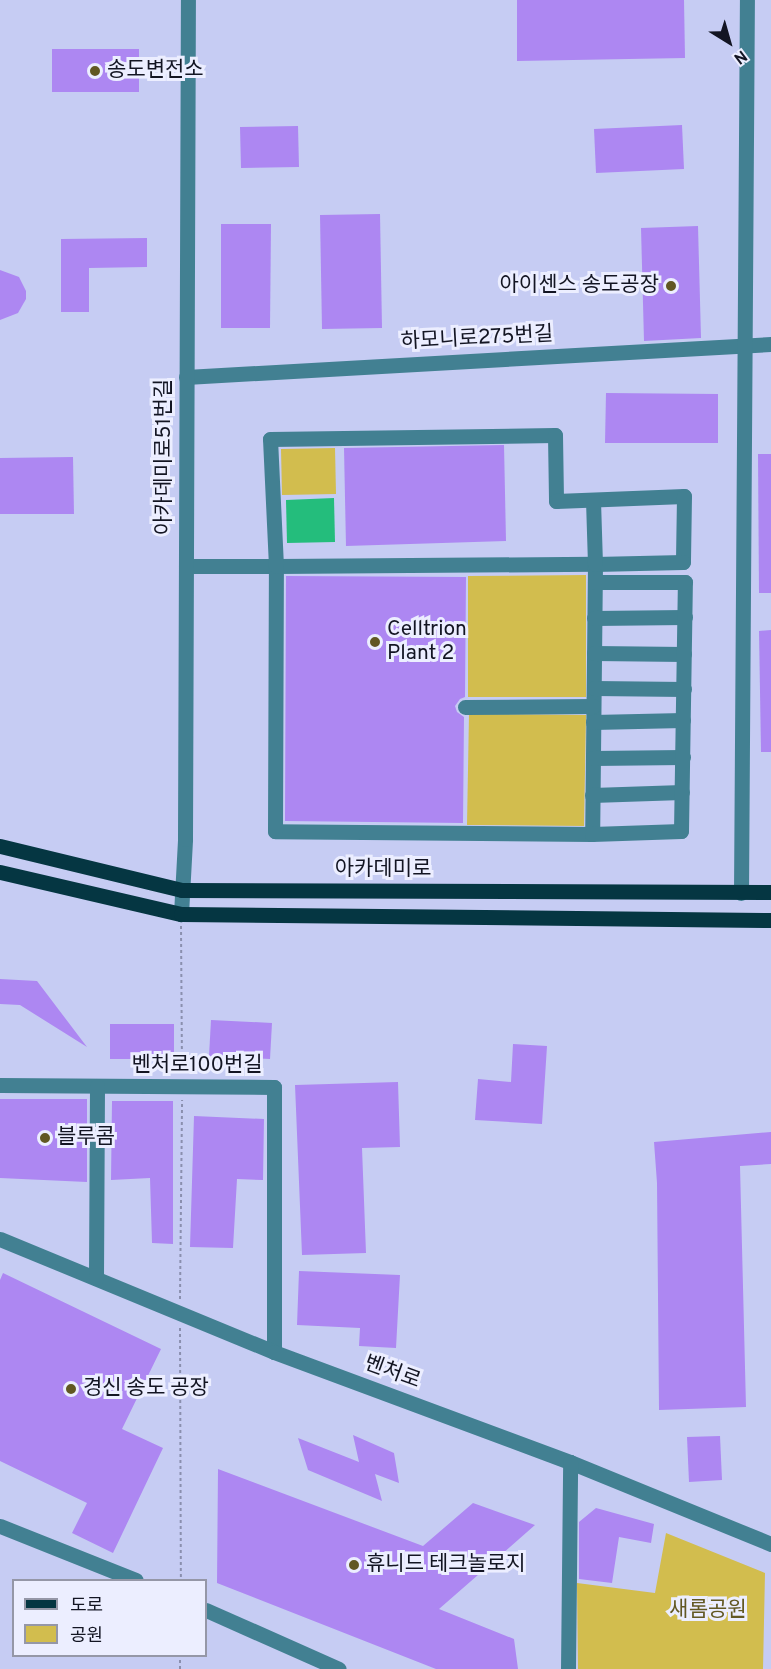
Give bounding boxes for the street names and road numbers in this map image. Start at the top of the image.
street label: 하모니로275번길 [400,322,554,356]
street label: 아카데미로51번길 [152,379,178,535]
street label: 아카데미로 [335,857,431,883]
street label: 벤처로100번길 [131,1053,263,1079]
street label: 벤처로 [360,1351,424,1395]

